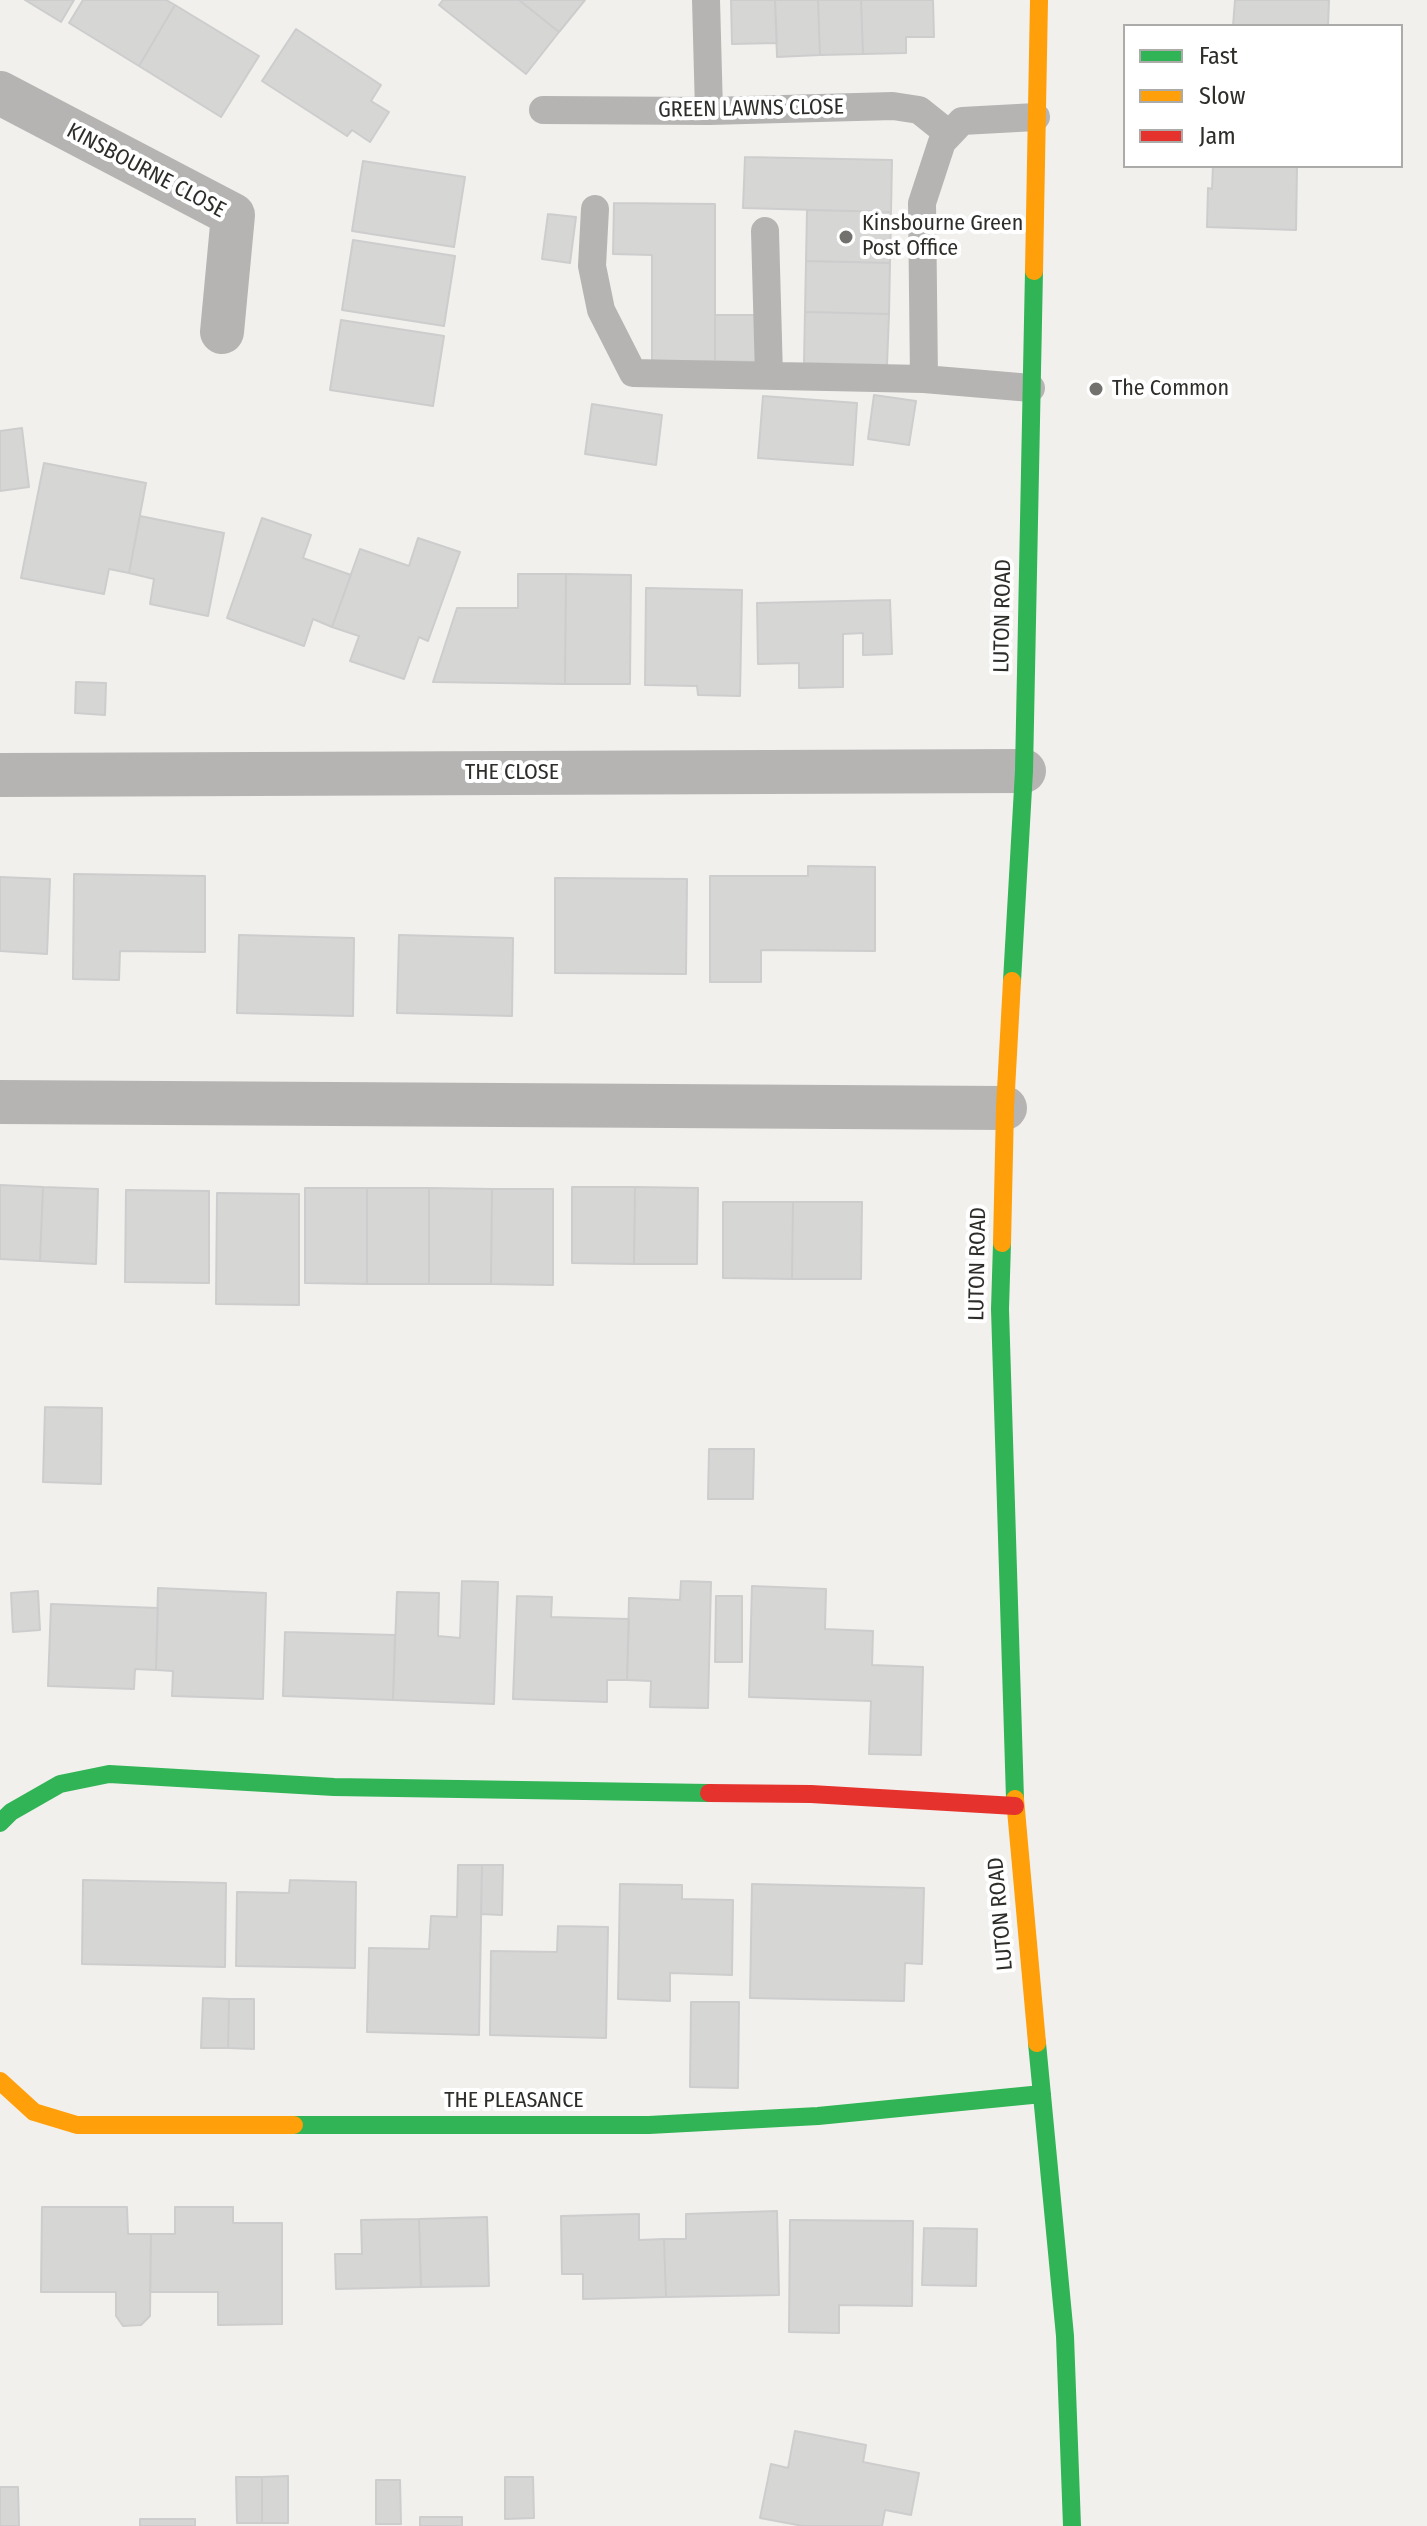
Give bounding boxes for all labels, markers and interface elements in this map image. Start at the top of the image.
legend [1123,24,1403,168]
text: Fast [1199,42,1238,70]
text: Slow [1199,82,1245,110]
street label: GREEN LAWNS CLOSE [658,94,844,124]
street label: KINSBOURNE CLOSE [62,118,230,224]
text: Jam [1199,122,1236,150]
place label: Kinsbourne Green Post Office [862,211,1023,262]
marker: Kinsbourne Green Post Office [837,228,855,246]
place label: The Common [1112,376,1229,402]
marker: The Common [1087,380,1105,398]
street label: LUTON ROAD [989,559,1017,673]
street label: THE CLOSE [465,760,559,786]
street label: LUTON ROAD [964,1207,992,1321]
street label: LUTON ROAD [983,1856,1019,1972]
street label: THE PLEASANCE [444,2088,584,2114]

